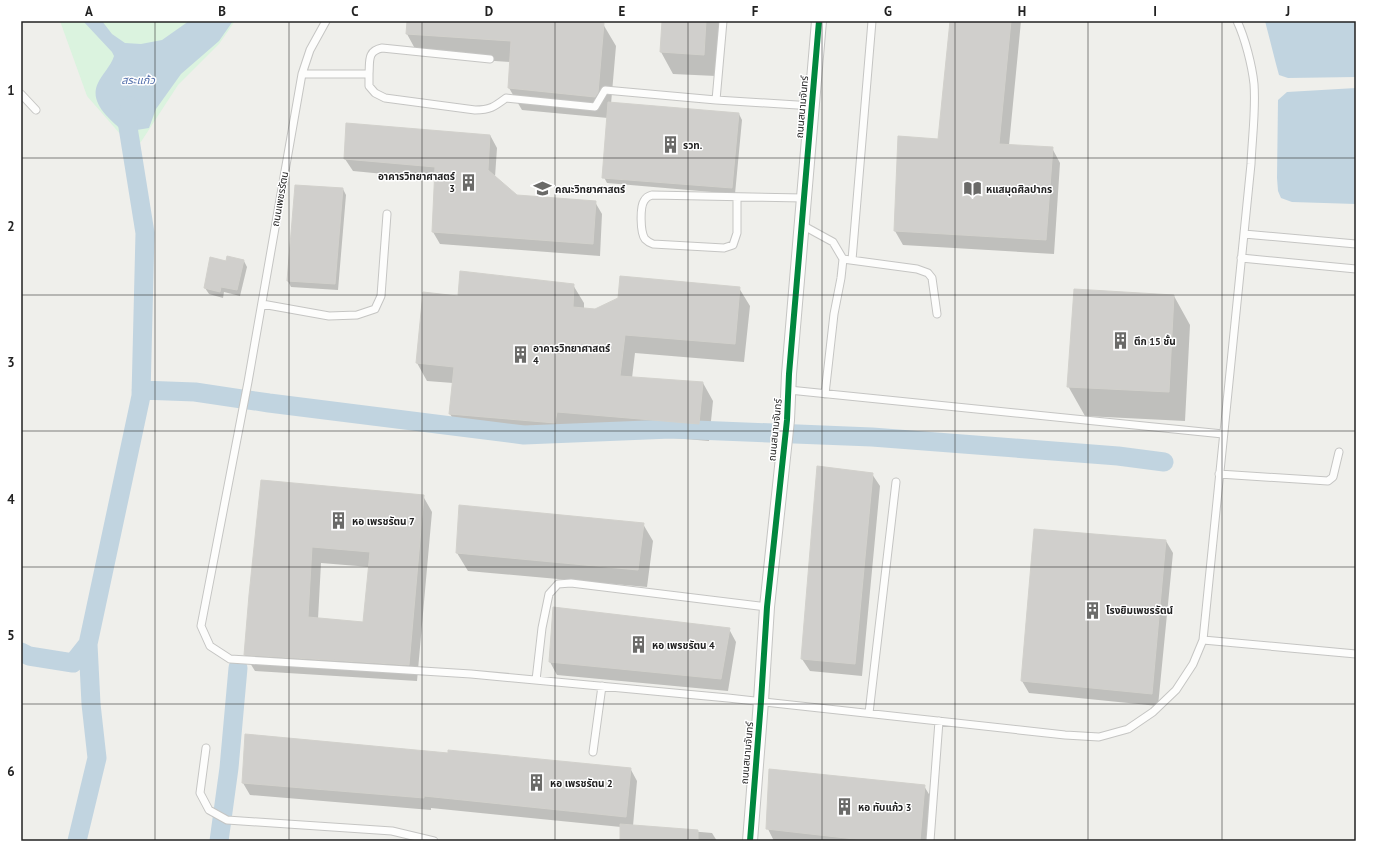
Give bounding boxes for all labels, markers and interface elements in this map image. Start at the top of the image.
text: A [85,3,93,20]
text: B [218,3,226,20]
text: C [351,3,359,20]
text: D [485,3,493,20]
text: E [619,3,626,20]
text: F [752,3,759,20]
text: G [884,3,892,20]
text: H [1018,3,1026,20]
text: I [1153,3,1157,20]
text: J [1285,3,1290,20]
water label: สระแก้ว [121,73,155,87]
street label: ถนนสนามจันทร์ [793,75,811,139]
text: 1 [7,82,15,99]
building icon: รวท. [660,135,680,155]
place label: รวท. [683,139,703,152]
street label: ถนนเพชรรัตน [269,170,291,228]
place label: อาคารวิทยาศาสตร์ 3 [378,170,455,195]
building icon: อาคารวิทยาศาสตร์ 3 [458,172,478,192]
school or university icon: คณะวิทยาศาสตร์ [532,179,552,199]
library icon: หแสมุดศิลปากร [963,179,983,199]
place label: คณะวิทยาศาสตร์ [555,183,625,196]
place label: หแสมุดศิลปากร [986,183,1052,196]
text: 2 [7,218,15,235]
building icon: ตึก 15 ชั้น [1111,331,1131,351]
place label: ตึก 15 ชั้น [1134,334,1176,348]
place label: อาคารวิทยาศาสตร์ 4 [533,342,610,367]
building icon: อาคารวิทยาศาสตร์ 4 [510,344,530,364]
text: 3 [7,354,15,371]
street label: ถนนสนามจันทร์ [765,398,785,462]
text: 4 [7,491,15,508]
building icon: หอ เพรชรัตน 7 [329,511,349,531]
place label: หอ เพรชรัตน 7 [352,515,415,528]
building icon: โรงยิมเพชรรัตน์ [1083,600,1103,620]
place label: โรงยิมเพชรรัตน์ [1106,604,1173,617]
text: 5 [7,627,15,644]
building icon: หอ เพรชรัตน 4 [629,635,649,655]
place label: หอ เพรชรัตน 4 [652,639,715,652]
street label: ถนนสนามจันทร์ [738,721,756,785]
text: 6 [7,763,15,780]
building icon: หอ เพรชรัตน 2 [527,773,547,793]
place label: หอ เพรชรัตน 2 [550,777,613,790]
building icon: หอ ทับแก้ว 3 [835,797,855,817]
place label: หอ ทับแก้ว 3 [858,801,911,814]

